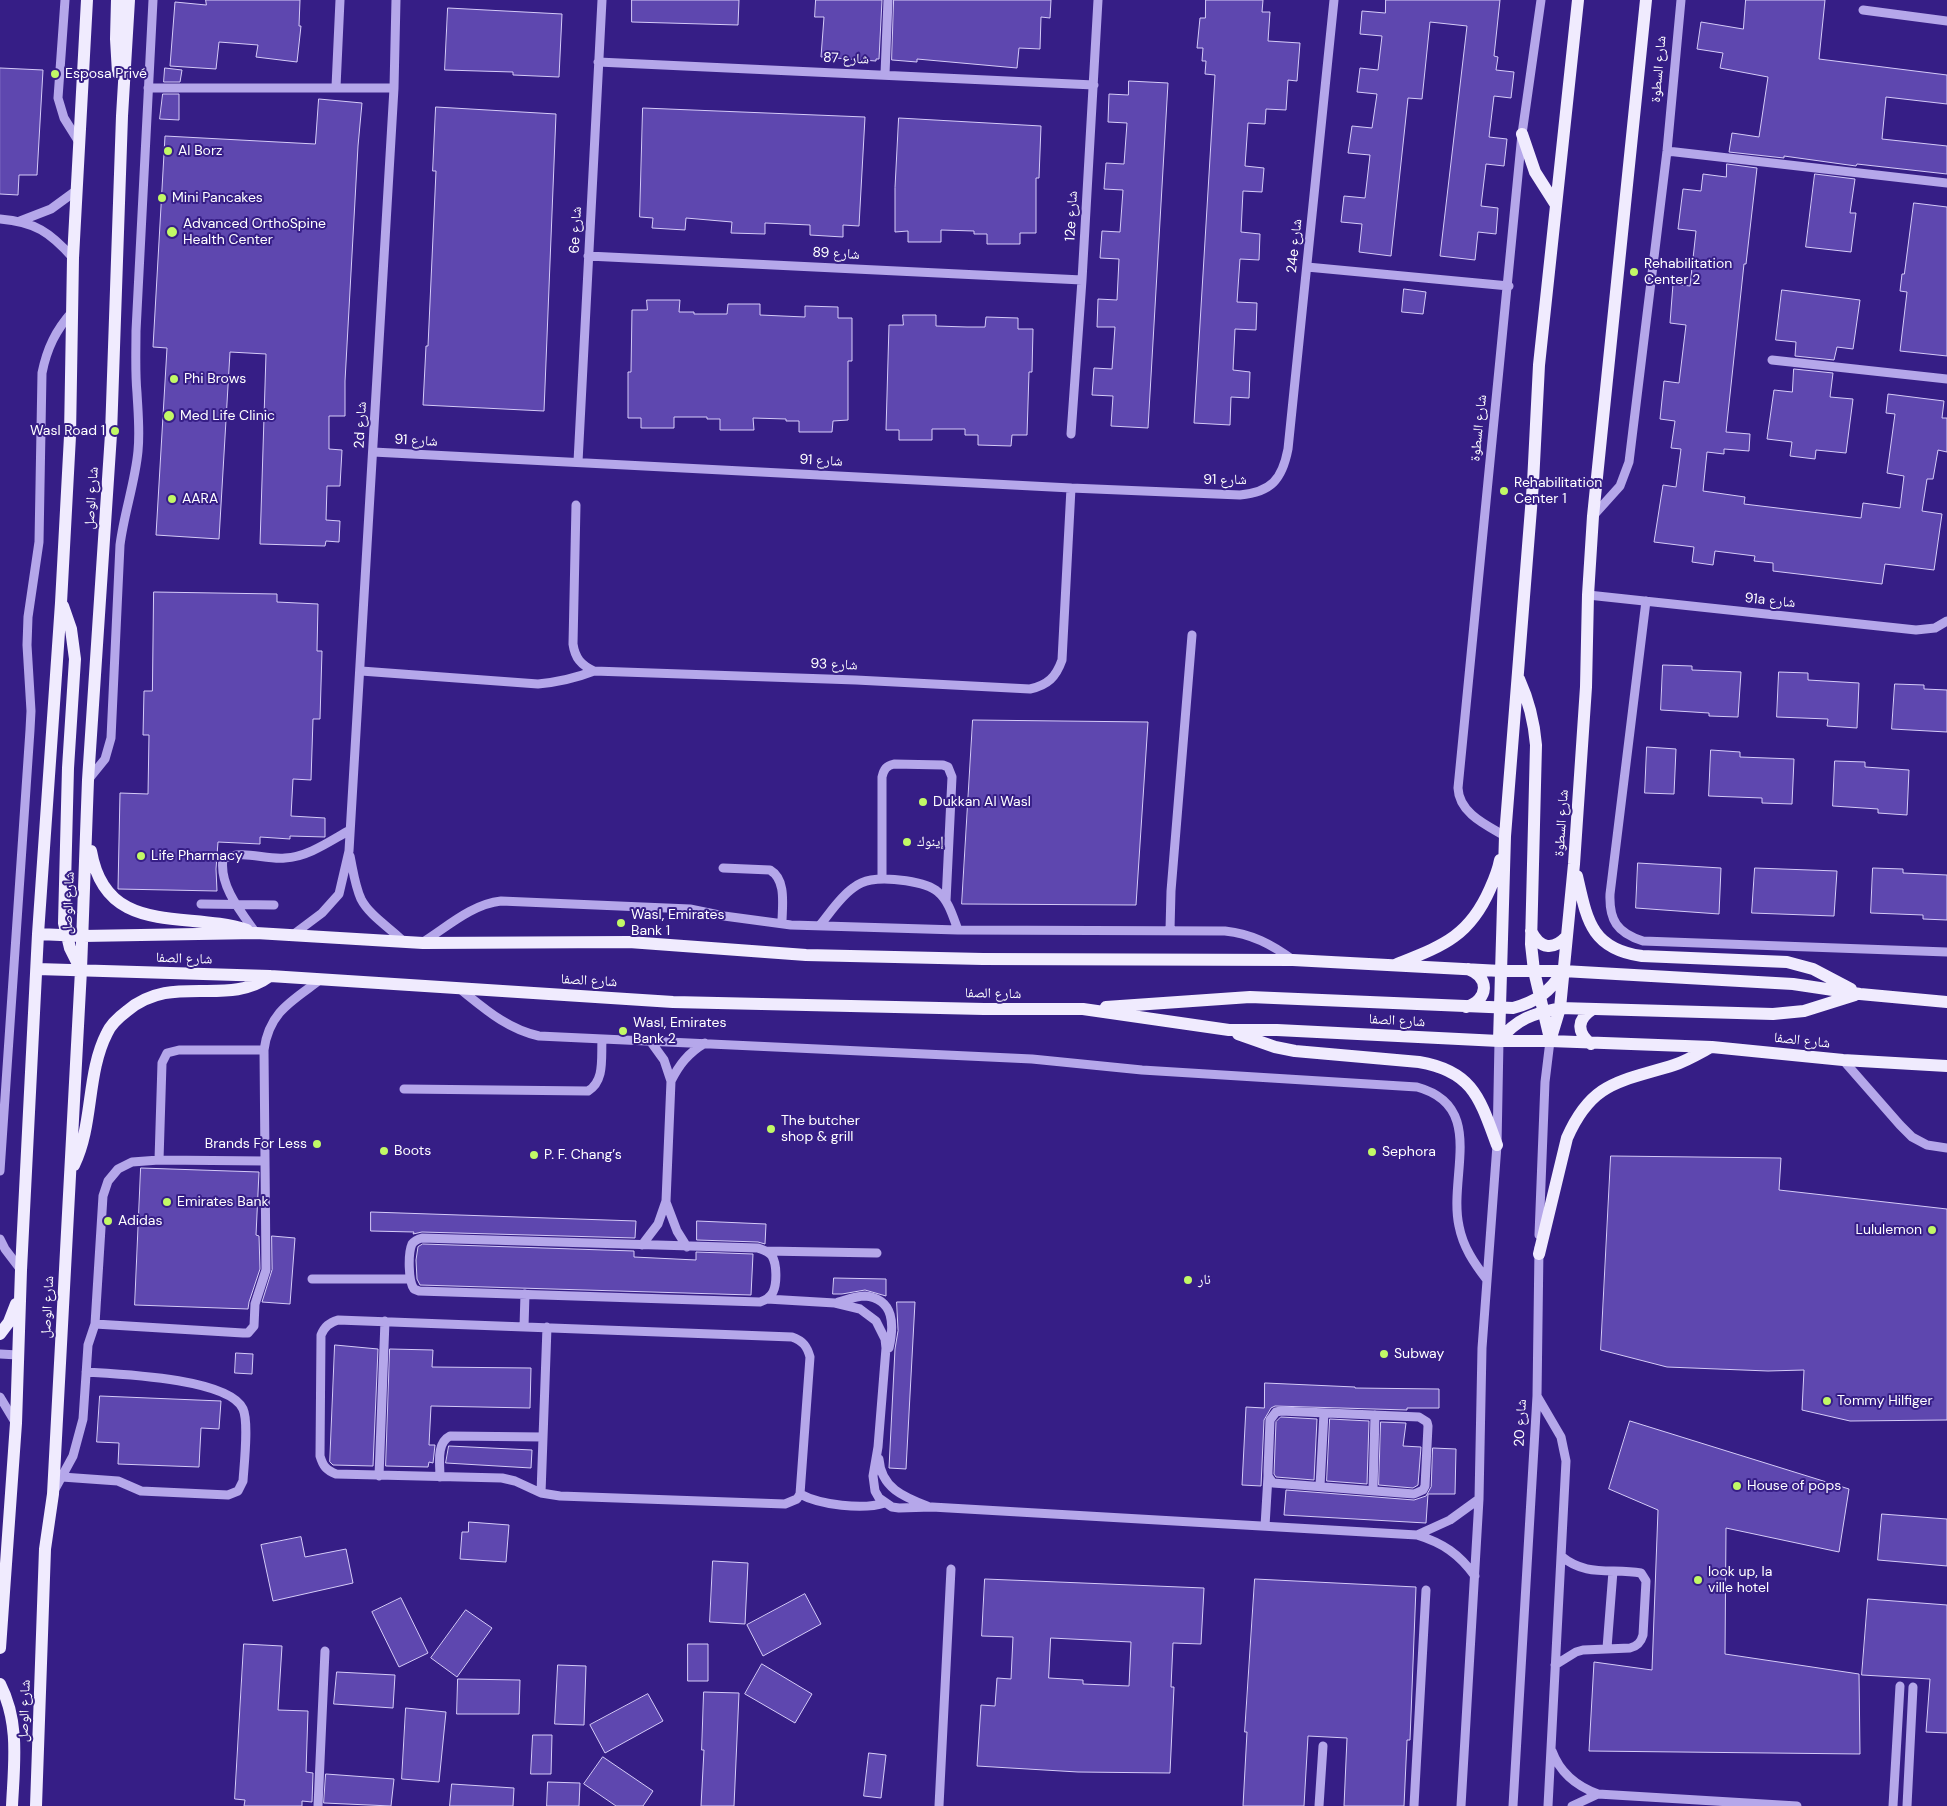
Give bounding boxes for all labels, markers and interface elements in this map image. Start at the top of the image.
street label: شارع السطوة [1648,35,1670,103]
street label: شارع 87 [823,50,869,68]
place label: Esposa Privé [65,66,147,82]
marker: Esposa Privé [49,68,61,80]
place label: Al Borz [178,143,222,159]
marker: Al Borz [162,145,174,157]
place label: Mini Pancakes [172,190,263,206]
street label: 12e شارع [1062,190,1082,242]
marker: Mini Pancakes [156,192,168,204]
street label: 6e شارع [566,206,586,254]
place label: Advanced OrthoSpine Health Center [183,216,326,248]
street label: 24e شارع [1284,218,1306,274]
marker: Advanced OrthoSpine Health Center [165,225,179,239]
street label: شارع 89 [812,244,860,264]
place label: Rehabilitation Center 2 [1644,256,1732,288]
marker: Rehabilitation Center 2 [1628,266,1640,278]
place label: Phi Brows [184,371,246,387]
marker: Phi Brows [168,373,180,385]
street label: شارع السطوة [1467,394,1491,462]
street label: 2d شارع [351,401,371,449]
place label: Med Life Clinic [180,408,275,424]
marker: Med Life Clinic [162,409,176,423]
place label: Wasl Road 1 [30,423,105,439]
marker: Wasl Road 1 [109,425,121,437]
street label: شارع 91 [394,431,438,451]
street label: شارع 91 [799,451,843,471]
street label: شارع الوصل [81,466,103,530]
street label: شارع 91 [1203,472,1247,488]
place label: Rehabilitation Center 1 [1514,475,1602,508]
marker: Rehabilitation Center 1 [1498,485,1510,497]
place label: AARA [182,491,218,507]
marker: AARA [166,493,178,505]
street label: 91a شارع [1744,590,1796,612]
street label: شارع 93 [810,656,858,674]
street label: شارع السطوة [1551,789,1573,857]
place label: Dukkan Al Wasl [933,794,1031,810]
marker: Dukkan Al Wasl [917,796,929,808]
place label: إينوك [917,834,944,850]
marker: إينوك [901,836,913,848]
place label: Life Pharmacy [151,848,243,864]
marker: Life Pharmacy [135,850,147,862]
street label: شارع الوصل [60,871,78,935]
place label: Wasl, Emirates Bank 1 [631,907,725,940]
marker: Wasl, Emirates Bank 1 [615,917,627,929]
street label: شارع الصفا [155,950,213,968]
street label: شارع الصفا [560,971,618,991]
street label: شارع الصفا [965,985,1021,1003]
street label: شارع الصفا [1368,1011,1426,1031]
place label: Wasl, Emirates Bank 2 [633,1015,727,1048]
marker: Wasl, Emirates Bank 2 [617,1025,629,1037]
street label: شارع الصفا [1773,1030,1831,1052]
place label: The butcher shop & grill [781,1113,860,1146]
marker: The butcher shop & grill [765,1123,777,1135]
place label: Brands For Less [205,1136,307,1152]
marker: Brands For Less [311,1138,323,1150]
place label: Boots [394,1143,431,1159]
place label: Sephora [1382,1144,1436,1160]
marker: Boots [378,1145,390,1157]
marker: Sephora [1366,1146,1378,1158]
place label: P. F. Chang’s [544,1147,622,1163]
marker: P. F. Chang’s [528,1149,540,1161]
place label: Emirates Bank [177,1194,268,1210]
marker: Emirates Bank [161,1196,173,1208]
place label: Adidas [118,1213,162,1229]
marker: Adidas [102,1215,114,1227]
place label: Lululemon [1856,1222,1922,1238]
marker: Lululemon [1926,1224,1938,1236]
place label: نار [1198,1272,1211,1288]
marker: نار [1182,1274,1194,1286]
street label: شارع الوصل [38,1275,58,1339]
place label: Subway [1394,1346,1444,1362]
marker: Subway [1378,1348,1390,1360]
place label: Tommy Hilfiger [1837,1393,1933,1409]
marker: Tommy Hilfiger [1821,1395,1833,1407]
street label: شارع 20 [1511,1399,1531,1447]
place label: House of pops [1747,1478,1841,1494]
marker: House of pops [1731,1480,1743,1492]
place label: look up, la ville hotel [1708,1564,1772,1596]
marker: look up, la ville hotel [1692,1574,1704,1586]
street label: شارع الوصل [16,1679,34,1743]

